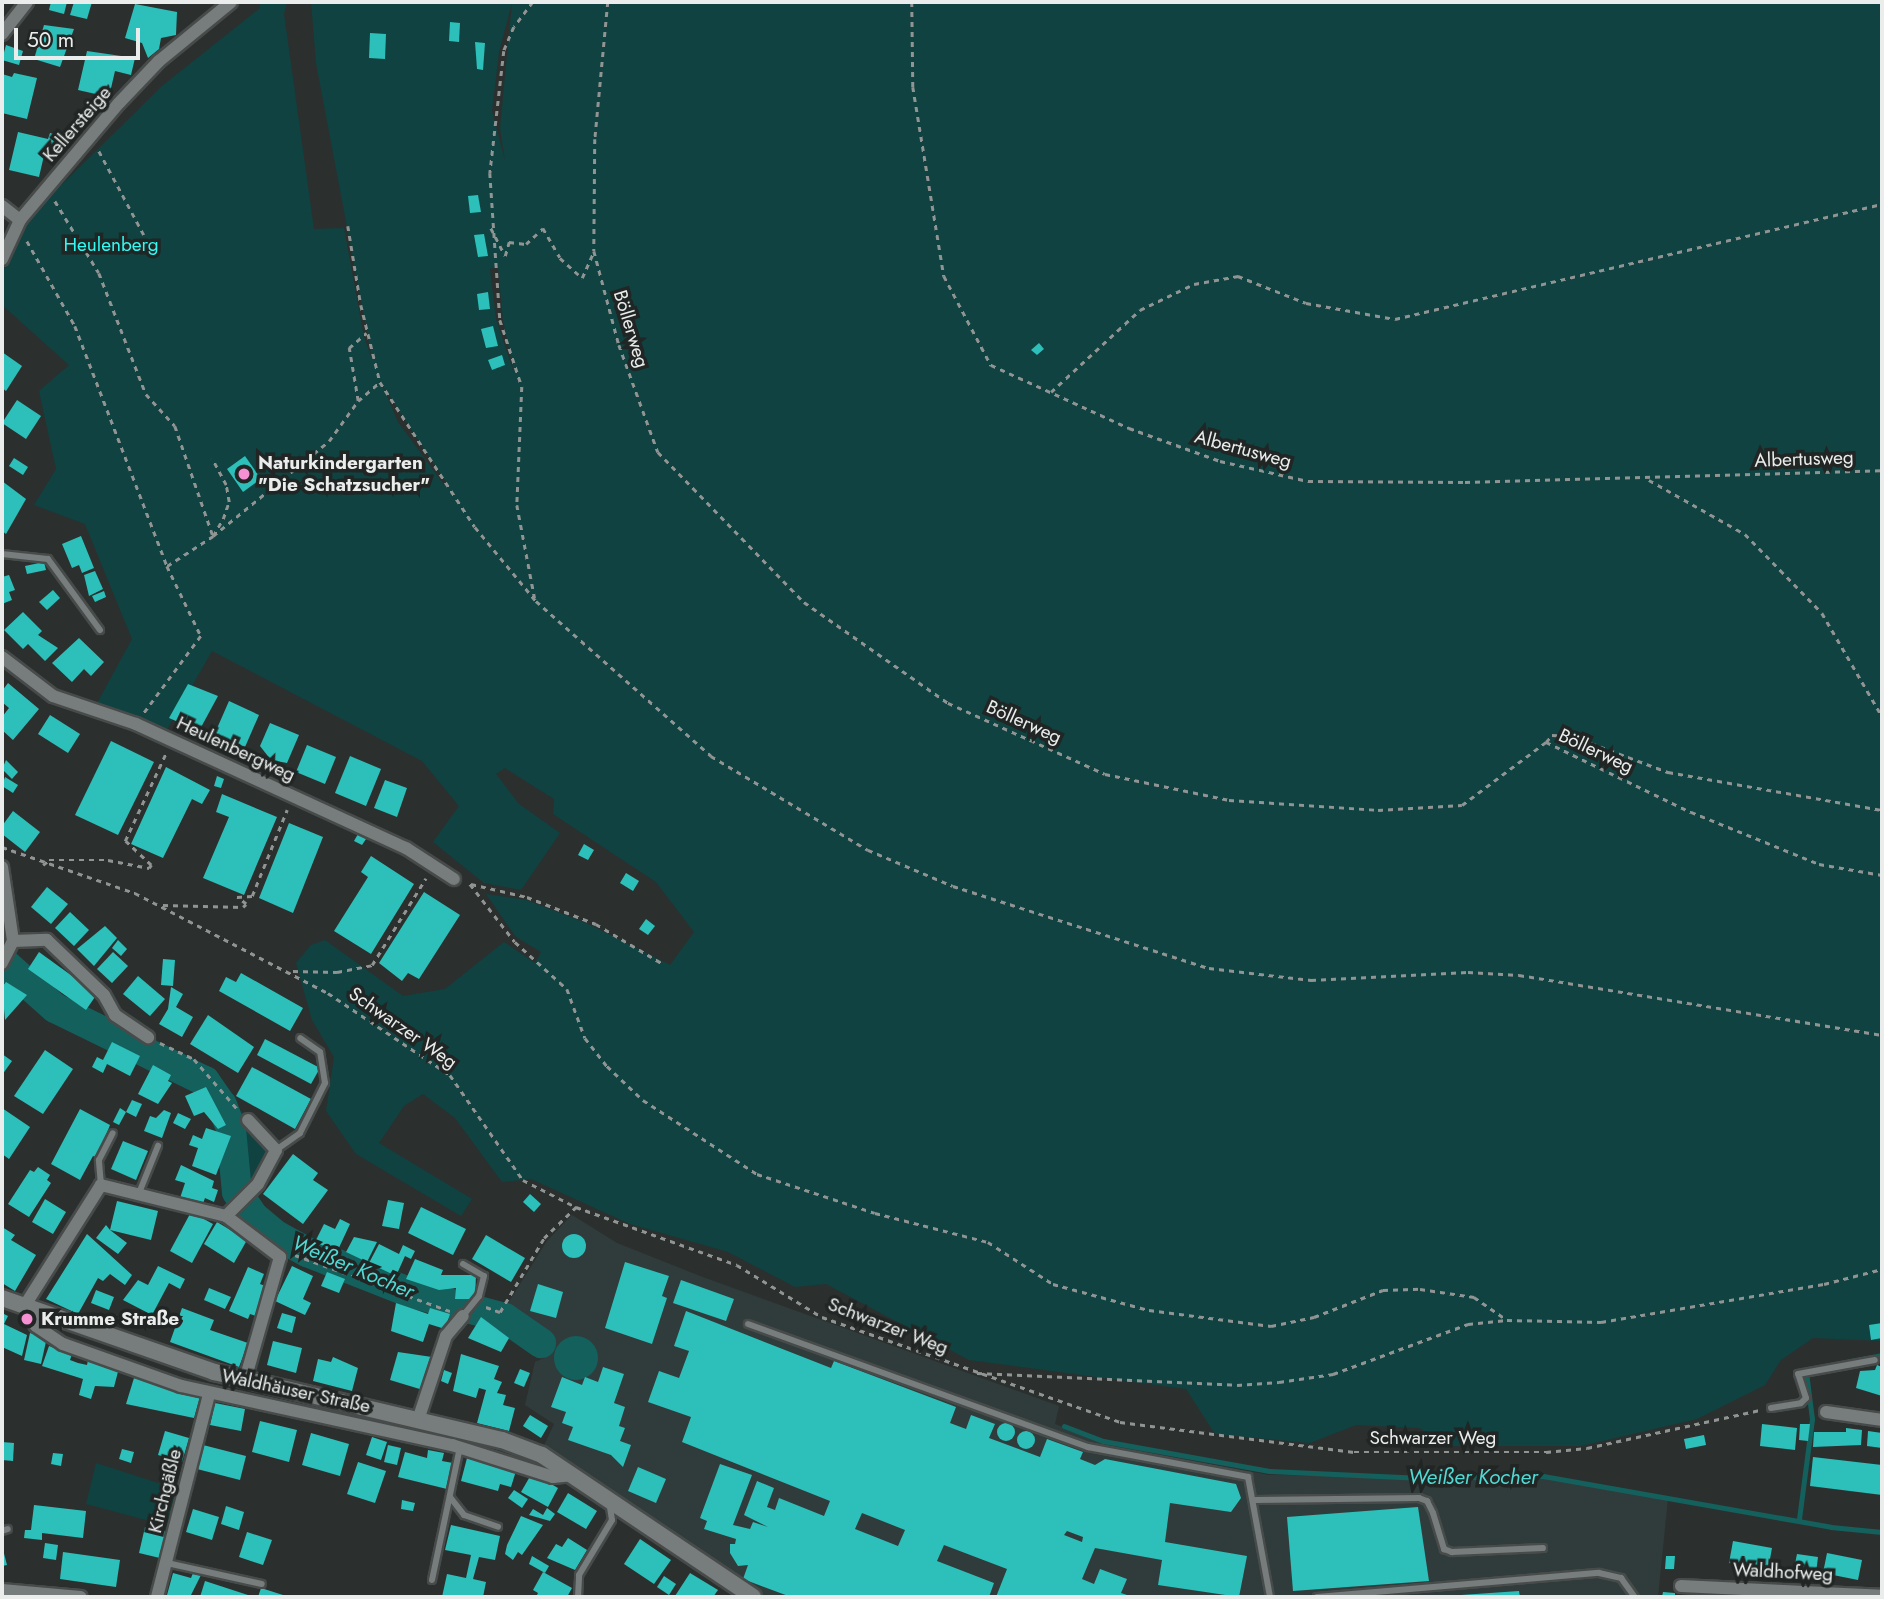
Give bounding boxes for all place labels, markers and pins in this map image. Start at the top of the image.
place label: Naturkindergarten "Die Schatzsucher" [258,452,430,496]
marker: Naturkindergarten "Die Schatzsucher" [236,466,252,482]
place label: Krumme Straße [41,1308,179,1330]
marker: Krumme Straße [19,1311,35,1327]

